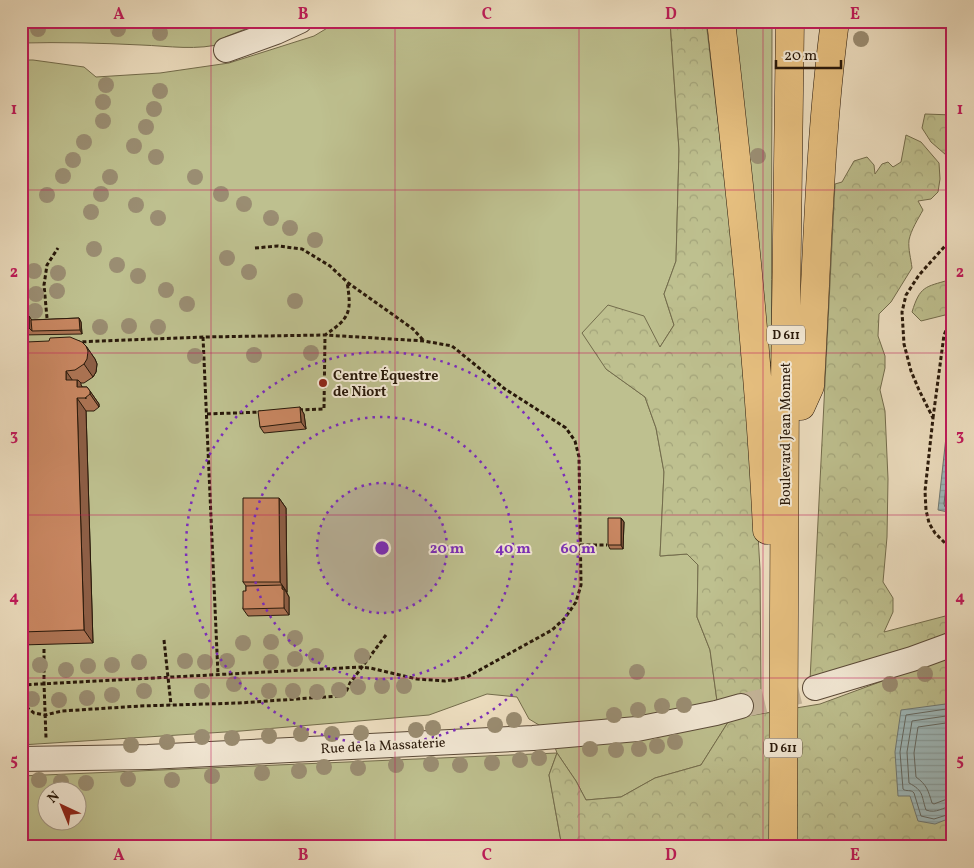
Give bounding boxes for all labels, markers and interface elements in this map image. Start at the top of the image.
text: A [113,4,125,26]
text: B [298,4,309,26]
text: C [482,4,492,26]
text: D [665,4,677,26]
text: E [850,4,860,26]
scale bar [776,38,842,70]
text: 20 m [784,46,817,67]
text: 1 [11,99,17,121]
text: 1 [957,99,963,121]
text: 2 [10,262,18,284]
text: 2 [956,262,964,284]
road number: D 611 [767,326,805,344]
street label: Boulevard Jean Monnet [777,362,796,506]
place label: Centre Équestre de Niort [333,367,438,402]
marker: Centre Équestre de Niort [317,377,329,389]
text: 3 [10,425,18,447]
text: 3 [956,425,964,447]
centre of rings [373,539,391,557]
text: 20 m [430,539,465,560]
text: 40 m [495,539,531,560]
text: 60 m [561,539,596,560]
text: 4 [9,587,19,609]
text: 4 [955,587,965,609]
street label: Rue de la Massaterie [320,734,446,759]
road number: D 611 [764,738,802,758]
text: 5 [10,750,18,772]
text: 5 [956,750,964,772]
north arrow [38,780,88,830]
text: N [44,787,64,808]
text: A [113,845,125,867]
text: B [298,845,309,867]
text: C [482,845,492,867]
text: D [665,845,677,867]
text: E [850,845,860,867]

